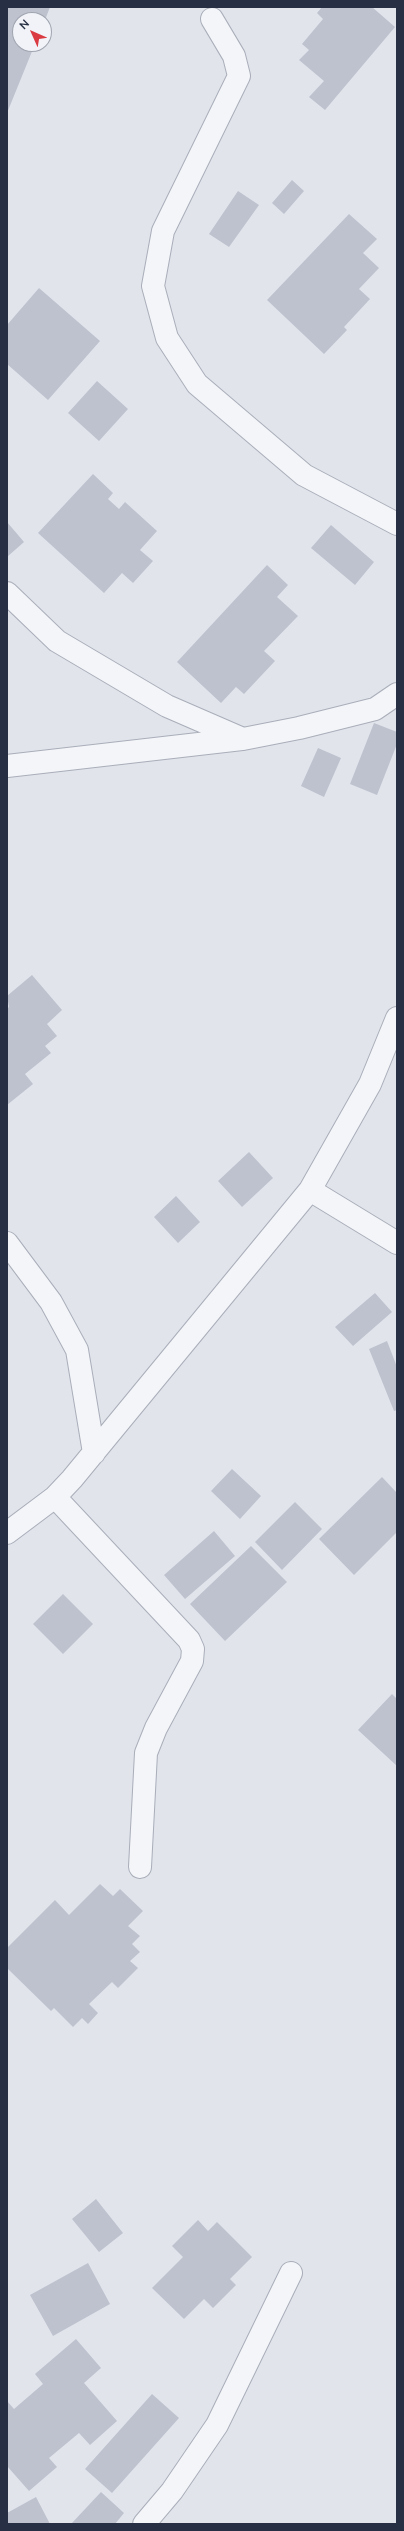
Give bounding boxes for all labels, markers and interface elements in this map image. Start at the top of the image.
north arrow [12,12,52,52]
text: N [16,16,32,32]

